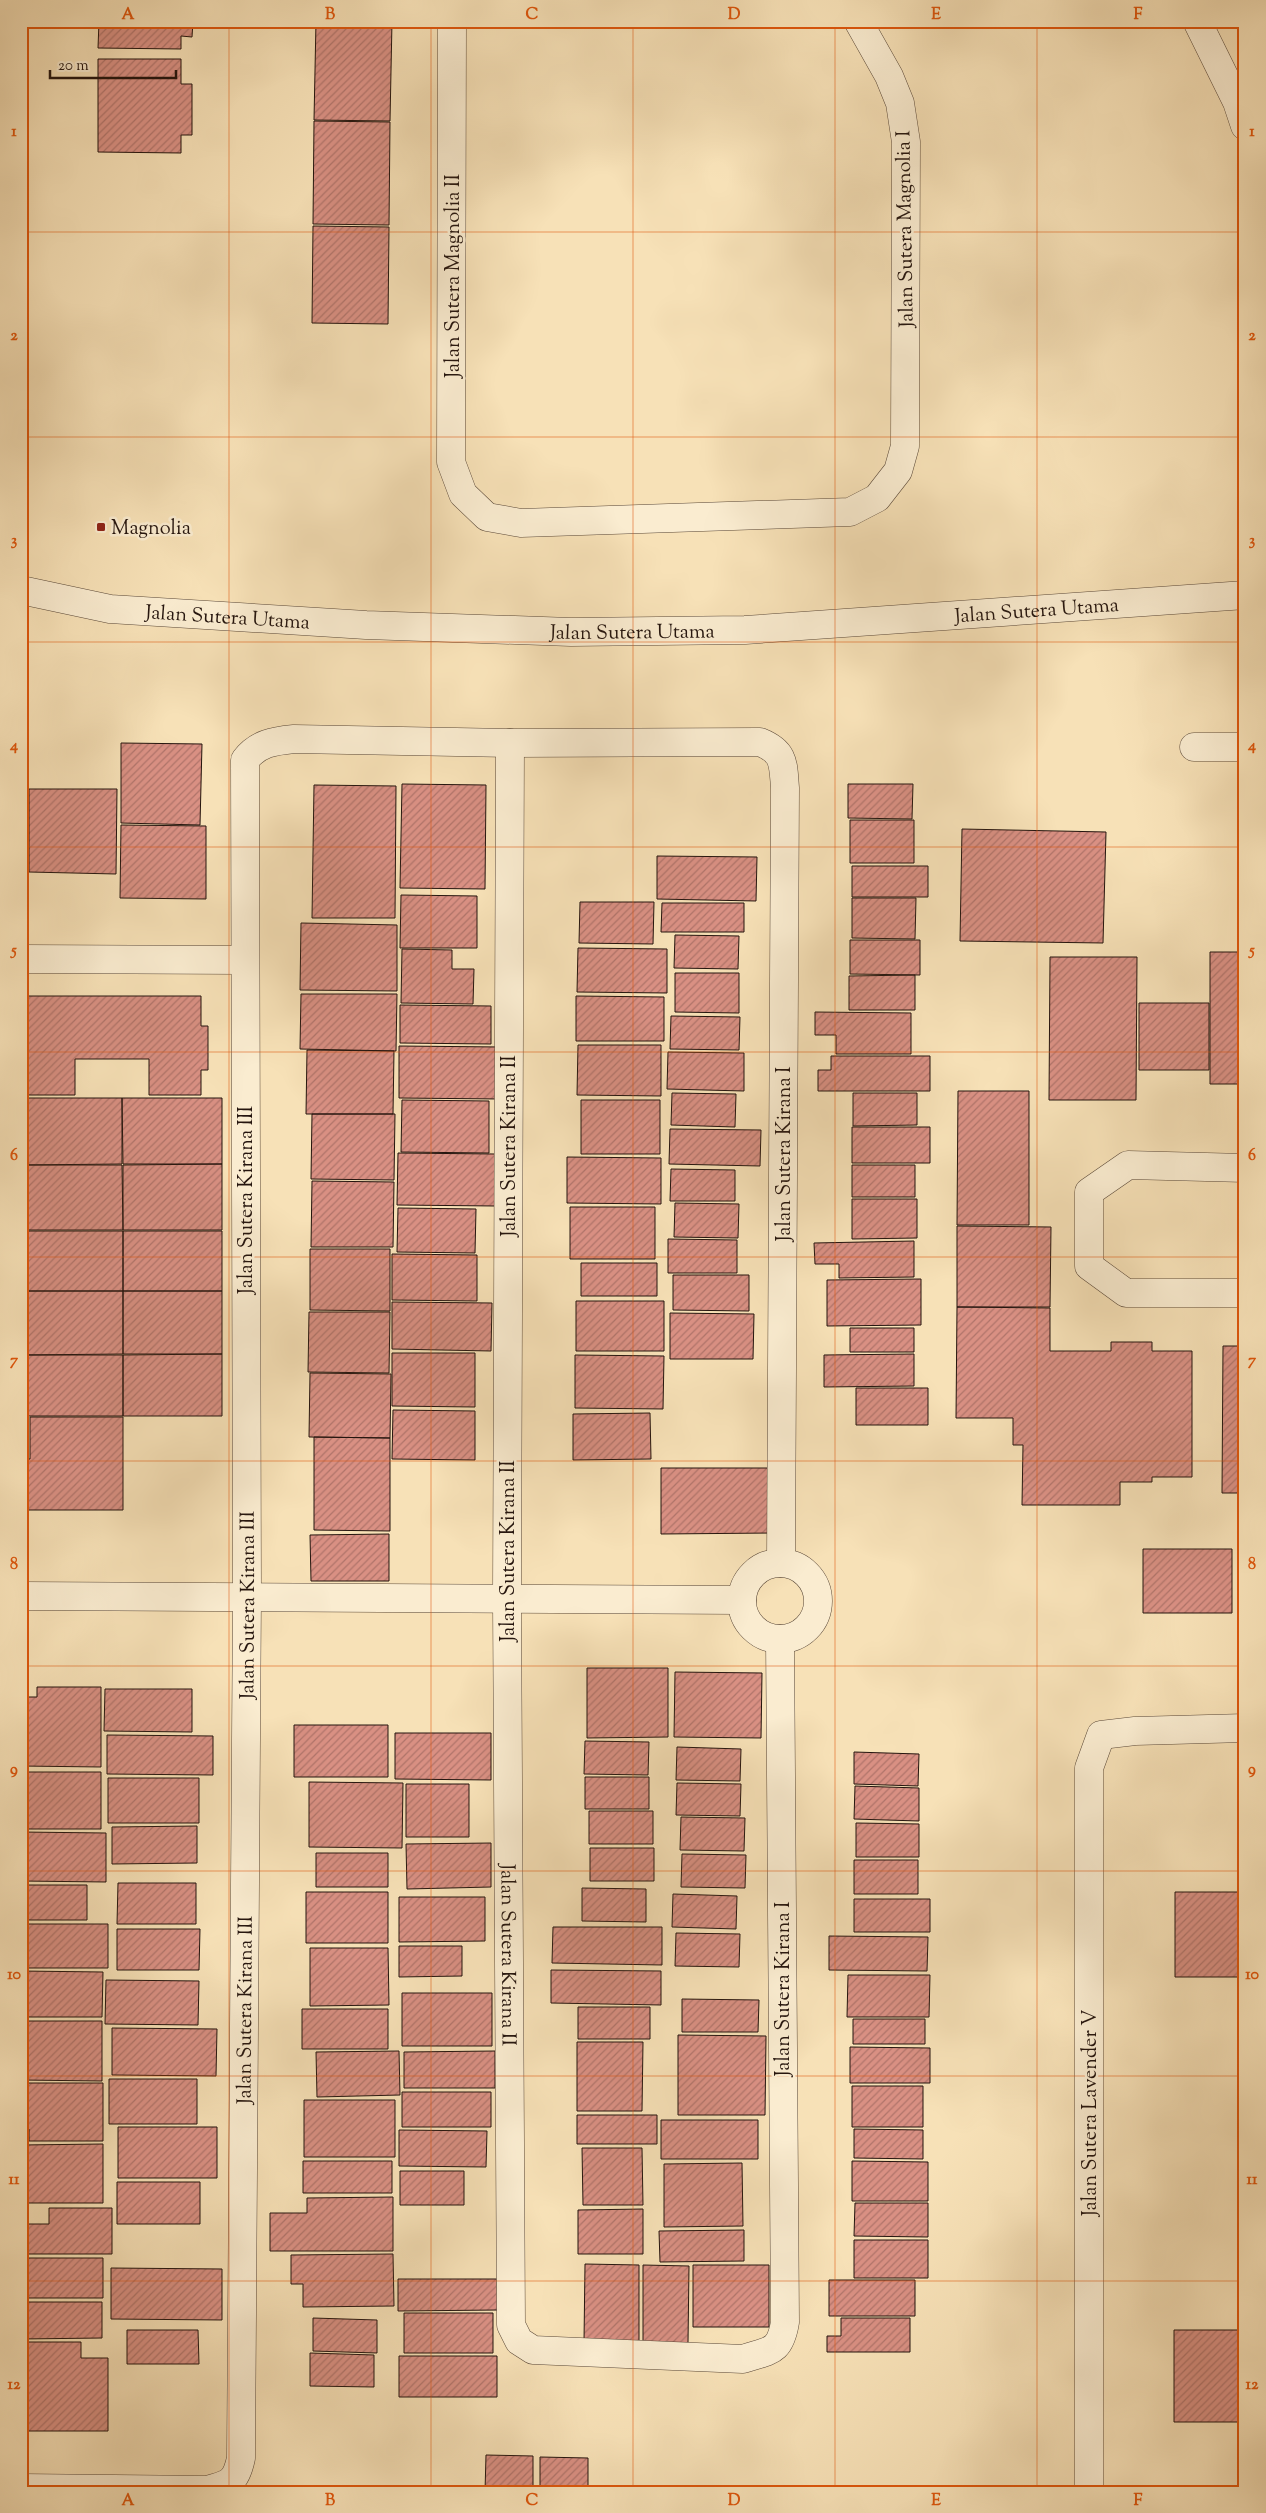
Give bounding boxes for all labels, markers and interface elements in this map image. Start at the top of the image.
text: A [122,4,135,27]
text: B [325,4,335,27]
text: C [526,4,539,27]
text: D [728,4,741,27]
text: E [931,4,941,27]
text: F [1134,4,1143,27]
scale bar [50,48,176,80]
text: 20 m [58,56,89,77]
text: 1 [11,121,17,144]
text: 1 [1249,121,1255,144]
street label: Jalan Sutera Magnolia I [890,130,923,329]
street label: Jalan Sutera Magnolia II [440,174,469,379]
text: 2 [10,325,18,348]
text: 2 [1248,325,1256,348]
place label: Magnolia [111,515,191,544]
marker: Magnolia [95,521,107,533]
text: 3 [11,530,18,553]
text: 3 [1249,530,1256,553]
street label: Jalan Sutera Utama [953,592,1120,632]
street label: Jalan Sutera Utama [143,599,311,638]
street label: Jalan Sutera Utama [548,618,715,649]
text: 4 [9,735,18,758]
text: 4 [1247,735,1256,758]
text: 5 [9,940,17,963]
text: 5 [1247,940,1255,963]
street label: Jalan Sutera Kirana II [496,1055,525,1238]
street label: Jalan Sutera Kirana I [771,1066,800,1243]
street label: Jalan Sutera Kirana III [233,1105,262,1295]
text: 6 [10,1145,18,1168]
text: 6 [1248,1145,1256,1168]
text: 7 [10,1350,19,1373]
text: 7 [1248,1350,1257,1373]
street label: Jalan Sutera Kirana II [495,1460,524,1643]
street label: Jalan Sutera Kirana III [234,1510,264,1700]
text: 8 [10,1554,18,1577]
text: 8 [1248,1554,1256,1577]
text: 9 [10,1759,18,1782]
text: 9 [1248,1759,1256,1782]
street label: Jalan Sutera Kirana II [491,1863,521,2046]
street label: Jalan Sutera Kirana I [770,1901,799,2078]
street label: Jalan Sutera Kirana III [231,1915,262,2105]
text: 10 [7,1964,21,1987]
text: 10 [1245,1964,1259,1987]
street label: Jalan Sutera Lavender V [1077,2010,1106,2217]
text: 11 [9,2169,20,2192]
text: 11 [1247,2169,1258,2192]
text: 12 [8,2374,21,2397]
text: 12 [1246,2374,1259,2397]
text: A [122,2490,135,2513]
text: B [325,2490,335,2513]
text: C [526,2490,539,2513]
text: D [728,2490,741,2513]
text: E [931,2490,941,2513]
text: F [1134,2490,1143,2513]

